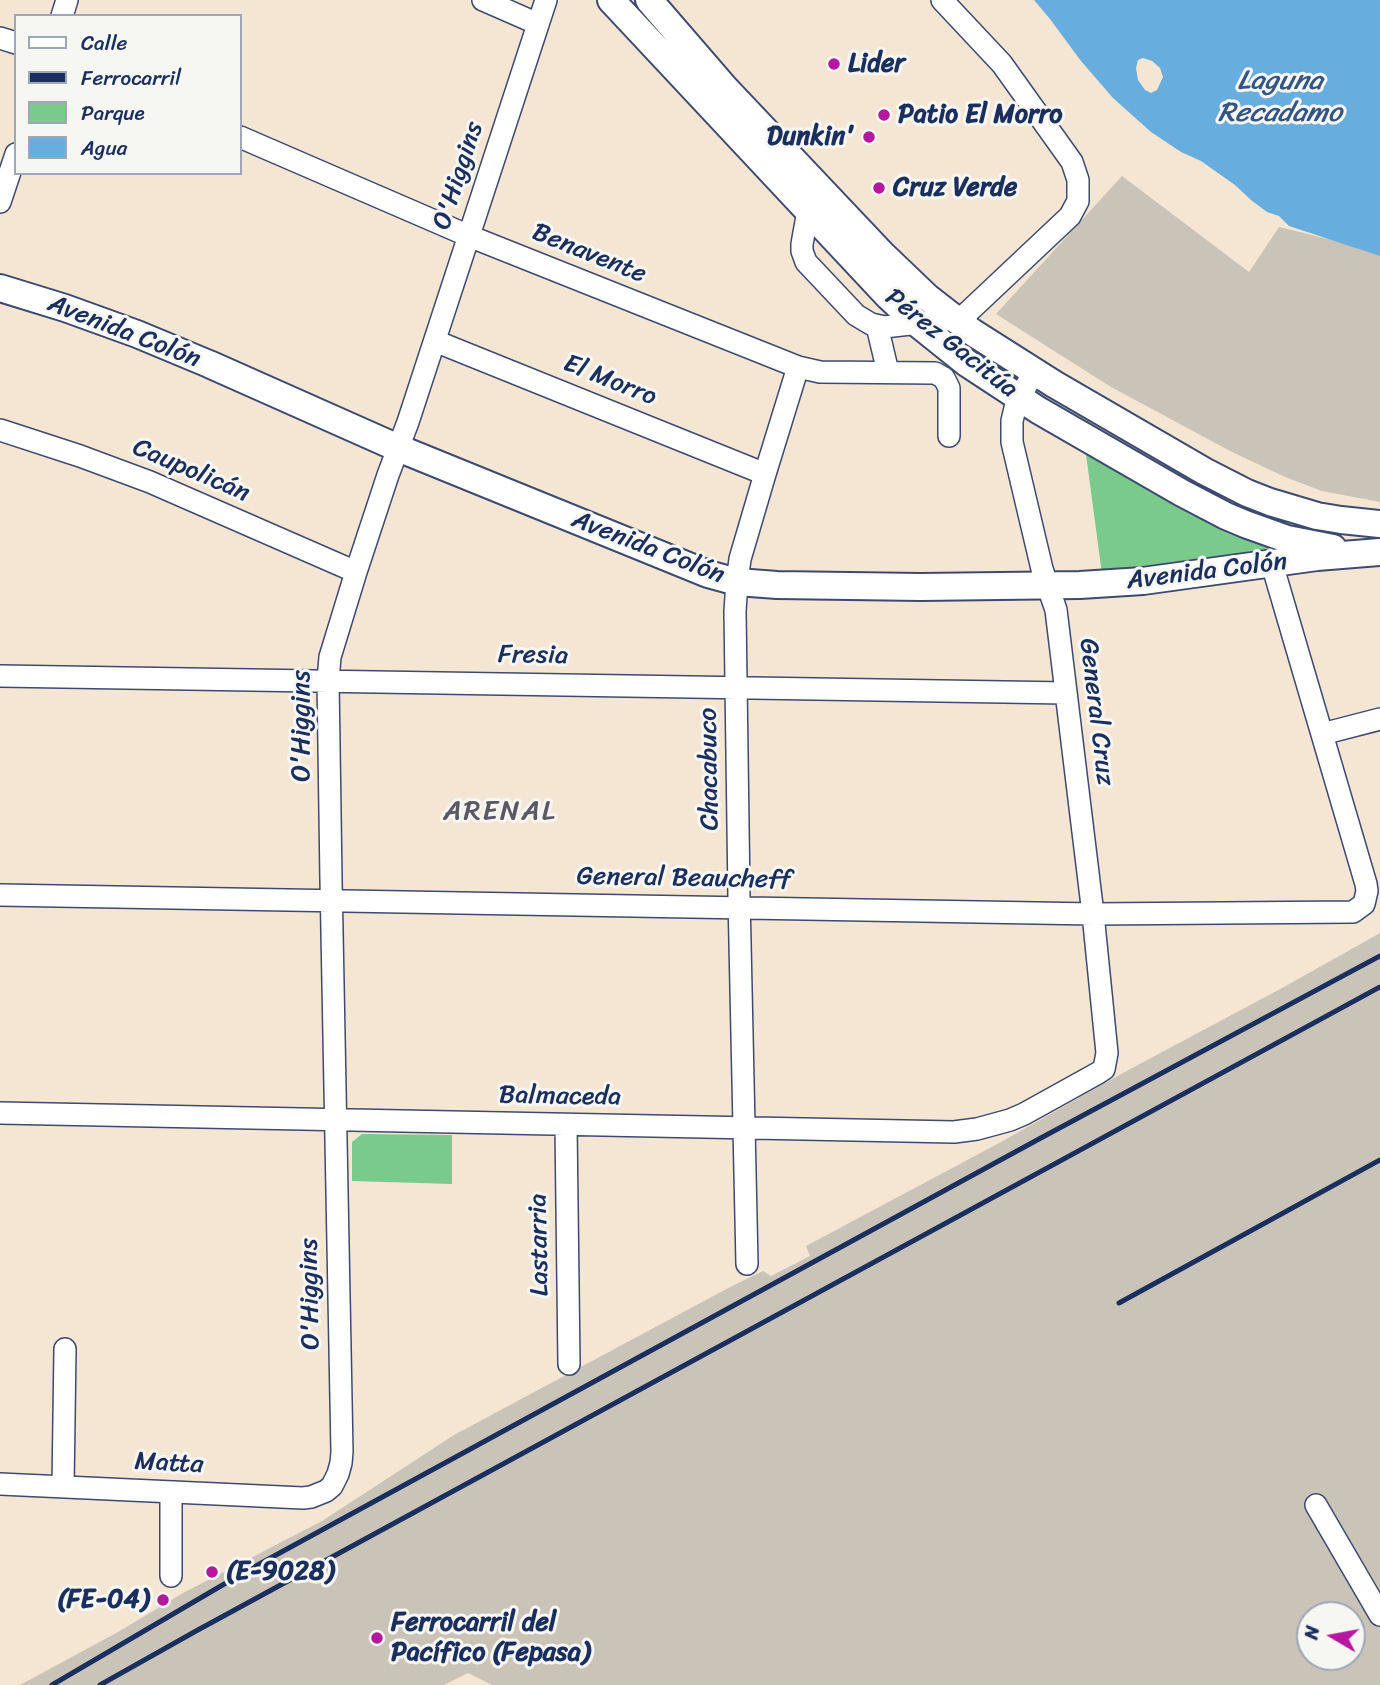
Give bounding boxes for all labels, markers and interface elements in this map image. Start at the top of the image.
legend [14,14,242,175]
text: Calle [81,24,127,62]
place label: Lider [848,48,905,80]
marker: Lider [826,56,842,72]
text: Ferrocarril [81,59,181,97]
water label: Laguna Recadamo [1218,65,1342,131]
text: Parque [81,94,145,132]
place label: Patio El Morro [898,99,1063,131]
marker: Patio El Morro [876,107,892,123]
street label: O'Higgins [427,118,491,234]
place label: Dunkin' [767,121,855,153]
text: Agua [81,129,127,167]
marker: Dunkin' [861,129,877,145]
place label: Cruz Verde [893,172,1017,204]
marker: Cruz Verde [871,180,887,196]
street label: Benavente [527,217,651,291]
street label: Pérez Gacitúa [878,282,1024,406]
street label: Avenida Colón [43,289,205,375]
street label: El Morro [559,348,661,414]
street label: Caupolicán [128,432,254,510]
street label: Avenida Colón [567,505,729,591]
street label: Avenida Colón [1125,547,1289,597]
street label: General Cruz [1071,637,1121,787]
street label: Fresia [498,640,568,672]
street label: O'Higgins [286,670,318,782]
street label: Chacabuco [693,707,727,831]
district label: ARENAL [444,795,556,829]
street label: General Beaucheff [576,862,792,896]
street label: Balmaceda [499,1080,621,1114]
street label: Lastarria [524,1193,556,1297]
street label: O'Higgins [294,1238,328,1350]
street label: Matta [134,1447,204,1481]
place label: (E-9028) [226,1556,334,1588]
marker: (E-9028) [204,1564,220,1580]
place label: (FE-04) [57,1584,149,1616]
marker: (FE-04) [155,1592,171,1608]
north arrow [1296,1601,1366,1671]
place label: Ferrocarril del Pacífico (Fepasa) [391,1607,590,1668]
text: N [1294,1623,1329,1642]
marker: Ferrocarril del Pacífico (Fepasa) [369,1630,385,1646]

